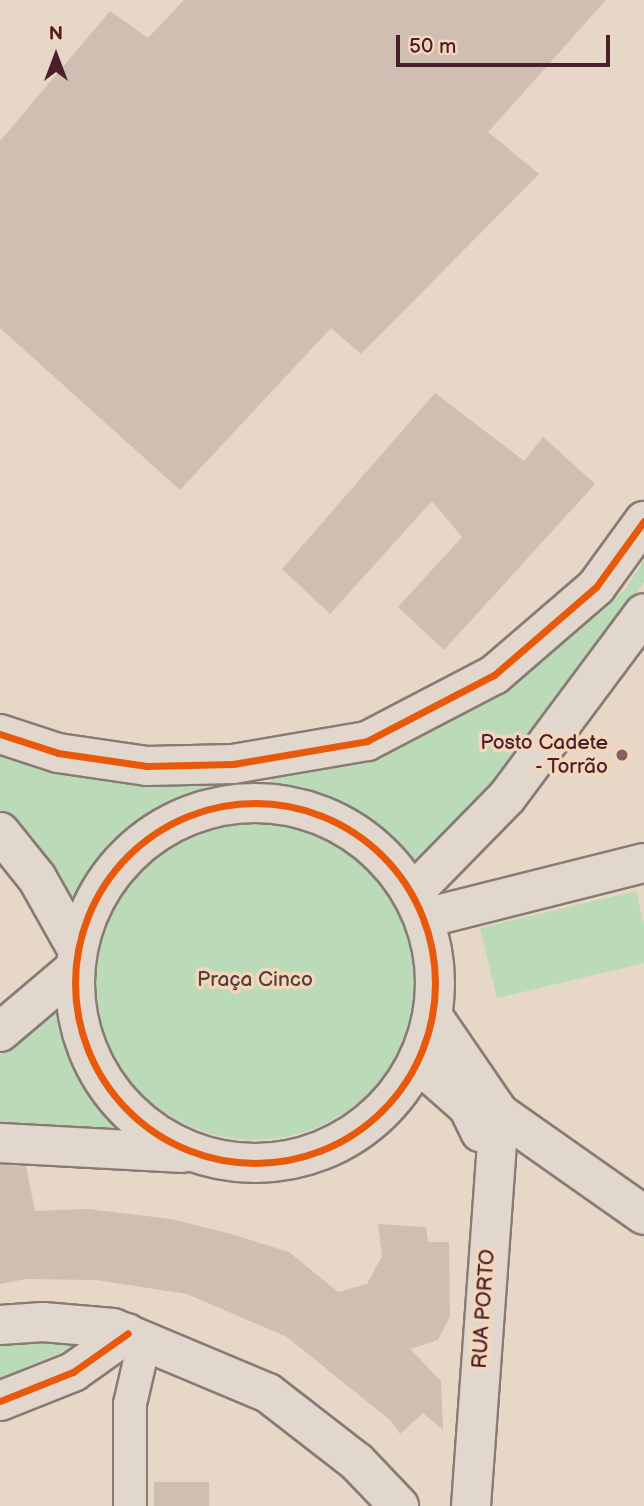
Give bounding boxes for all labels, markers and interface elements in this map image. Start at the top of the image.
north arrow [21,21,91,91]
scale bar [399,21,612,65]
text: N [49,23,63,46]
text: 50 m [409,34,456,59]
place label: Posto Cadete - Torrão [480,730,608,780]
marker: Posto Cadete - Torrão [614,747,630,763]
park label: Praça Cinco [197,967,313,993]
street label: RUA PORTO [467,1248,501,1370]

